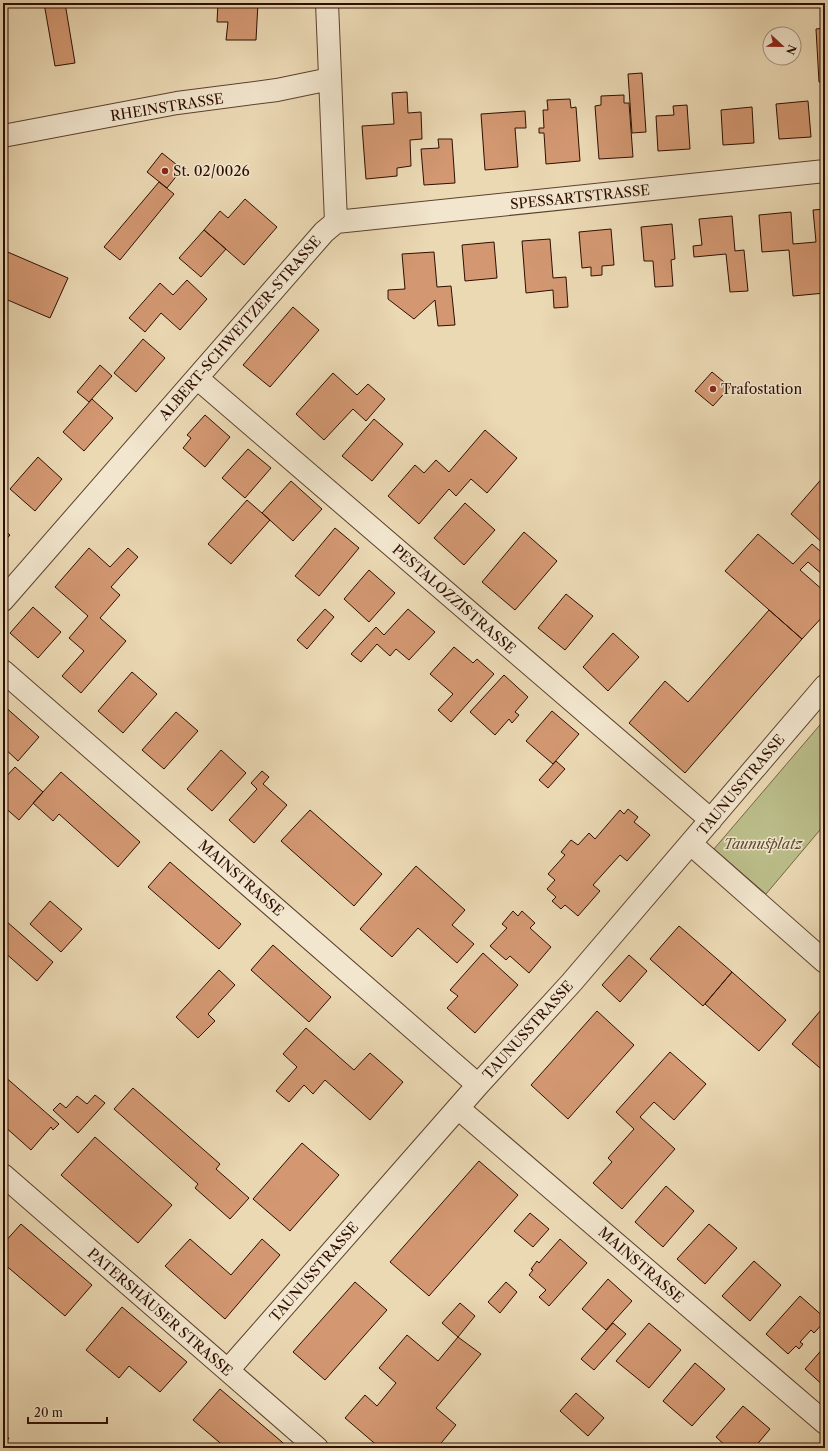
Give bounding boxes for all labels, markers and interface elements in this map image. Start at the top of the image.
north arrow [762,26,802,66]
text: N [783,43,800,57]
street label: RHEINSTRASSE [109,89,225,125]
place label: St. 02/0026 [173,162,250,180]
marker: St. 02/0026 [160,166,170,176]
street label: SPESSARTSTRASSE [509,181,651,213]
street label: ALBERT-SCHWEITZER-STRASSE [154,232,325,425]
place label: Trafostation [721,380,802,398]
marker: Trafostation [708,384,718,394]
street label: PESTALOZZISTRASSE [389,540,519,658]
street label: TAUNUSSTRASSE [693,731,789,839]
park label: Taunusplatz [723,835,804,853]
street label: MAINSTRASSE [195,836,287,920]
street label: TAUNUSSTRASSE [479,977,577,1083]
street label: TAUNUSSTRASSE [266,1218,362,1326]
street label: MAINSTRASSE [595,1223,687,1307]
street label: PATERSHÄUSER STRASSE [84,1244,236,1380]
scale bar [28,1399,107,1425]
text: 20 m [34,1405,63,1420]

